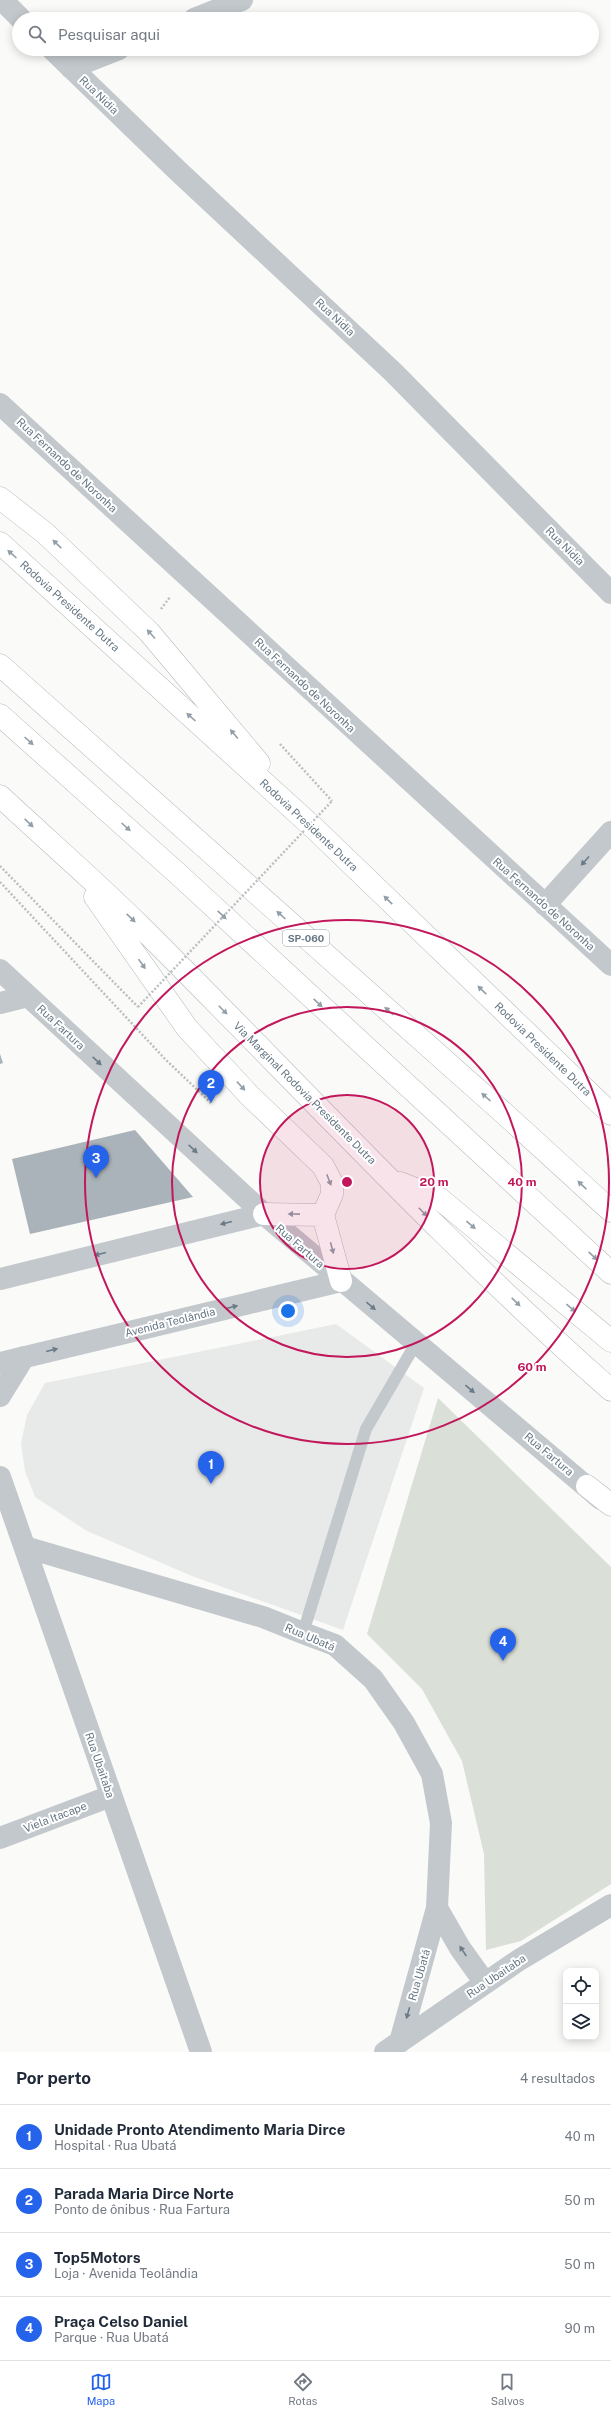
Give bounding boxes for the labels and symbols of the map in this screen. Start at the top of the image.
street label: Rua Nidia [77,74,121,116]
street label: Rua Nidia [313,296,357,338]
street label: Rua Fernando de Noronha [14,415,120,515]
street label: Rua Nidia [543,524,587,568]
one-way arrow [52,539,62,549]
one-way arrow [7,550,17,559]
street label: Rodovia Presidente Dutra [18,558,122,654]
one-way arrow [146,629,155,640]
street label: Rua Fernando de Noronha [252,635,358,735]
one-way arrow [187,713,196,722]
one-way arrow [230,728,239,739]
one-way arrow [24,736,34,745]
street label: Rodovia Presidente Dutra [258,777,360,873]
one-way arrow [23,818,34,827]
one-way arrow [121,823,131,832]
street label: Rua Fernando de Noronha [491,855,597,953]
one-way arrow [580,856,590,866]
one-way arrow [383,895,393,904]
one-way arrow [217,910,227,919]
one-way arrow [276,911,287,920]
one-way arrow [126,913,136,922]
road number: SP-060 [283,930,329,946]
one-way arrow [138,958,146,969]
one-way arrow [477,985,487,995]
one-way arrow [313,998,323,1008]
street label: Rodovia Presidente Dutra [492,1000,594,1098]
street label: Rua Fartura [35,1002,87,1052]
one-way arrow [218,1005,228,1015]
one-way arrow [384,1006,394,1016]
street label: Via Marginal Rodovia Presidente Dutra [231,1019,379,1167]
one-way arrow [92,1056,103,1065]
pin: 2 [198,1070,224,1103]
one-way arrow [236,1081,246,1091]
one-way arrow [481,1093,491,1102]
one-way arrow [188,1144,198,1153]
pin: 3 [83,1145,109,1178]
one-way arrow [326,1174,333,1186]
centre of rings [340,1175,354,1189]
text: 20 m [420,1175,449,1189]
text: 40 m [507,1175,537,1189]
one-way arrow [577,1180,587,1190]
one-way arrow [418,1207,428,1216]
one-way arrow [287,1211,300,1217]
one-way arrow [220,1220,232,1226]
one-way arrow [466,1221,476,1230]
street label: Rua Fartura [273,1222,327,1270]
one-way arrow [329,1242,335,1254]
one-way arrow [94,1252,106,1258]
one-way arrow [588,1252,598,1261]
one-way arrow [511,1298,521,1307]
your location [278,1301,298,1321]
one-way arrow [365,1301,376,1310]
one-way arrow [226,1303,239,1309]
one-way arrow [566,1304,577,1313]
street label: Avenida Teolândia [124,1305,216,1339]
one-way arrow [45,1347,58,1353]
text: 60 m [517,1360,547,1374]
one-way arrow [465,1384,476,1393]
street label: Rua Fartura [522,1430,576,1478]
pin: 1 [198,1451,224,1484]
street label: Rua Ubatá [283,1621,337,1653]
pin: 4 [490,1628,516,1661]
street label: Rua Ubaitaba [83,1731,117,1799]
street label: Viela Itacape [22,1799,88,1835]
one-way arrow [459,1946,467,1956]
street label: Rua Ubatá [406,1948,432,2002]
street label: Rua Ubaitaba [464,1952,528,2000]
one-way arrow [405,2007,411,2019]

